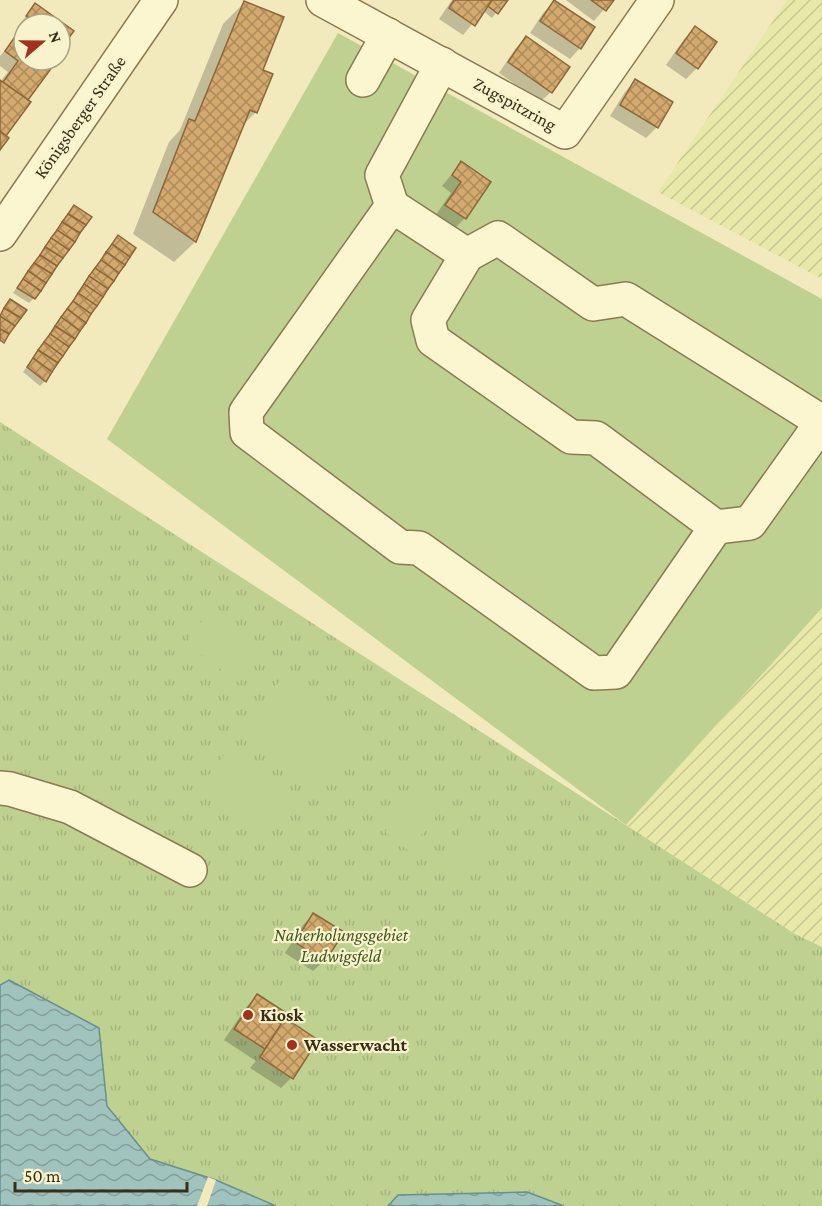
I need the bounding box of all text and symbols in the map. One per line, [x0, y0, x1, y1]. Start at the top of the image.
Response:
north arrow [12, 12, 72, 72]
text: N [46, 29, 66, 45]
street label: Königsberger Straße [30, 52, 130, 182]
street label: Zugspitzring [470, 73, 560, 135]
park label: Naherholungsgebiet Ludwigsfeld [274, 925, 409, 966]
place label: Kiosk [260, 1005, 303, 1025]
marker: Kiosk [241, 1008, 255, 1022]
place label: Wasserwacht [303, 1035, 408, 1055]
marker: Wasserwacht [285, 1038, 299, 1052]
scale bar [15, 1155, 188, 1193]
text: 50 m [24, 1166, 61, 1186]

